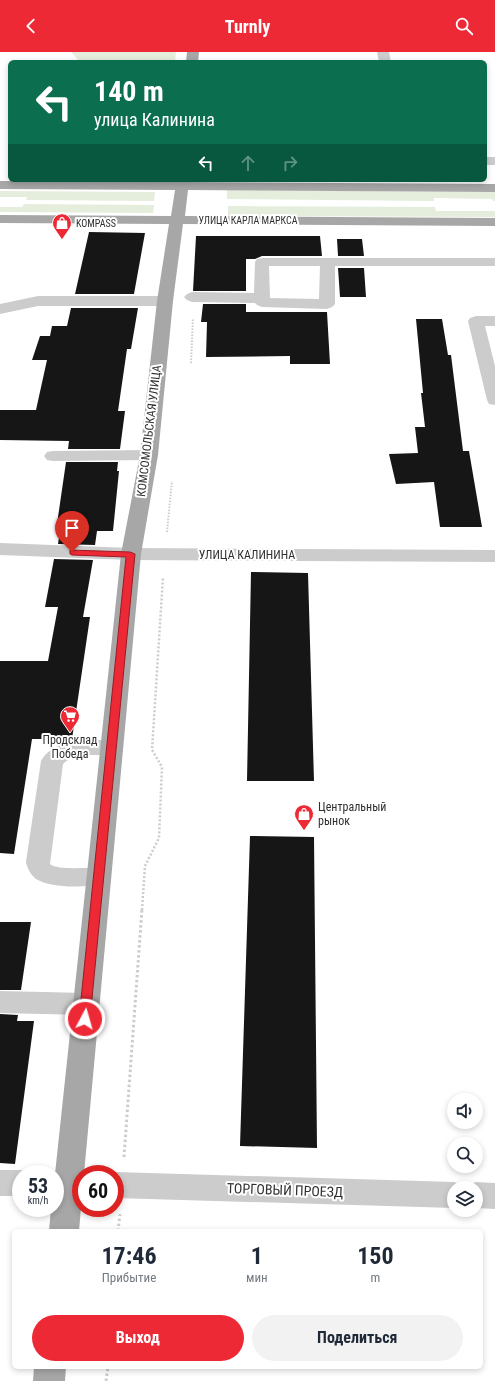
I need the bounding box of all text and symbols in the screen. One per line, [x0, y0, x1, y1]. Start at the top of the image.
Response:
icon: back [20, 15, 42, 37]
icon: search [453, 15, 475, 37]
text: Turnly [225, 16, 270, 37]
text: 140 m [94, 75, 164, 108]
icon: left [28, 76, 80, 128]
text: улица Калинина [94, 109, 215, 130]
icon: left [195, 152, 217, 174]
icon: ahead [237, 152, 259, 174]
icon: right [279, 152, 301, 174]
shop icon: KOMPASS [51, 212, 73, 240]
street label: УЛИЦА КАРЛА МАРКСА [199, 215, 298, 226]
place label: KOMPASS [76, 218, 116, 229]
street label: КОМСОМОЛЬСКАЯ УЛИЦА [134, 364, 164, 498]
pin [55, 511, 89, 552]
icon: arrive [61, 517, 83, 539]
street label: УЛИЦА КАЛИНИНА [199, 548, 295, 562]
supermarket icon: Продсклад Победа [59, 705, 81, 733]
place label: Продсклад Победа [42, 733, 98, 761]
place label: Центральный рынок [318, 800, 386, 828]
shop icon: Центральный рынок [293, 803, 315, 831]
position arrow [64, 998, 106, 1040]
map controls [447, 1093, 483, 1217]
button: sound [447, 1093, 483, 1129]
button: search [447, 1137, 483, 1173]
speed limit sign: 60 [72, 1165, 124, 1217]
text: 53 [28, 1174, 48, 1198]
street label: ТОРГОВЫЙ ПРОЕЗД [227, 1180, 343, 1200]
button: layers [447, 1181, 483, 1217]
text: km/h [28, 1195, 48, 1206]
text: 17:46 [101, 1242, 157, 1270]
text: 1 [251, 1242, 263, 1270]
text: 150 [357, 1242, 394, 1270]
text: Прибытие [102, 1270, 156, 1285]
text: мин [246, 1270, 268, 1285]
text: m [370, 1270, 380, 1285]
button: Выход [32, 1315, 244, 1361]
button: Поделиться [252, 1315, 463, 1361]

